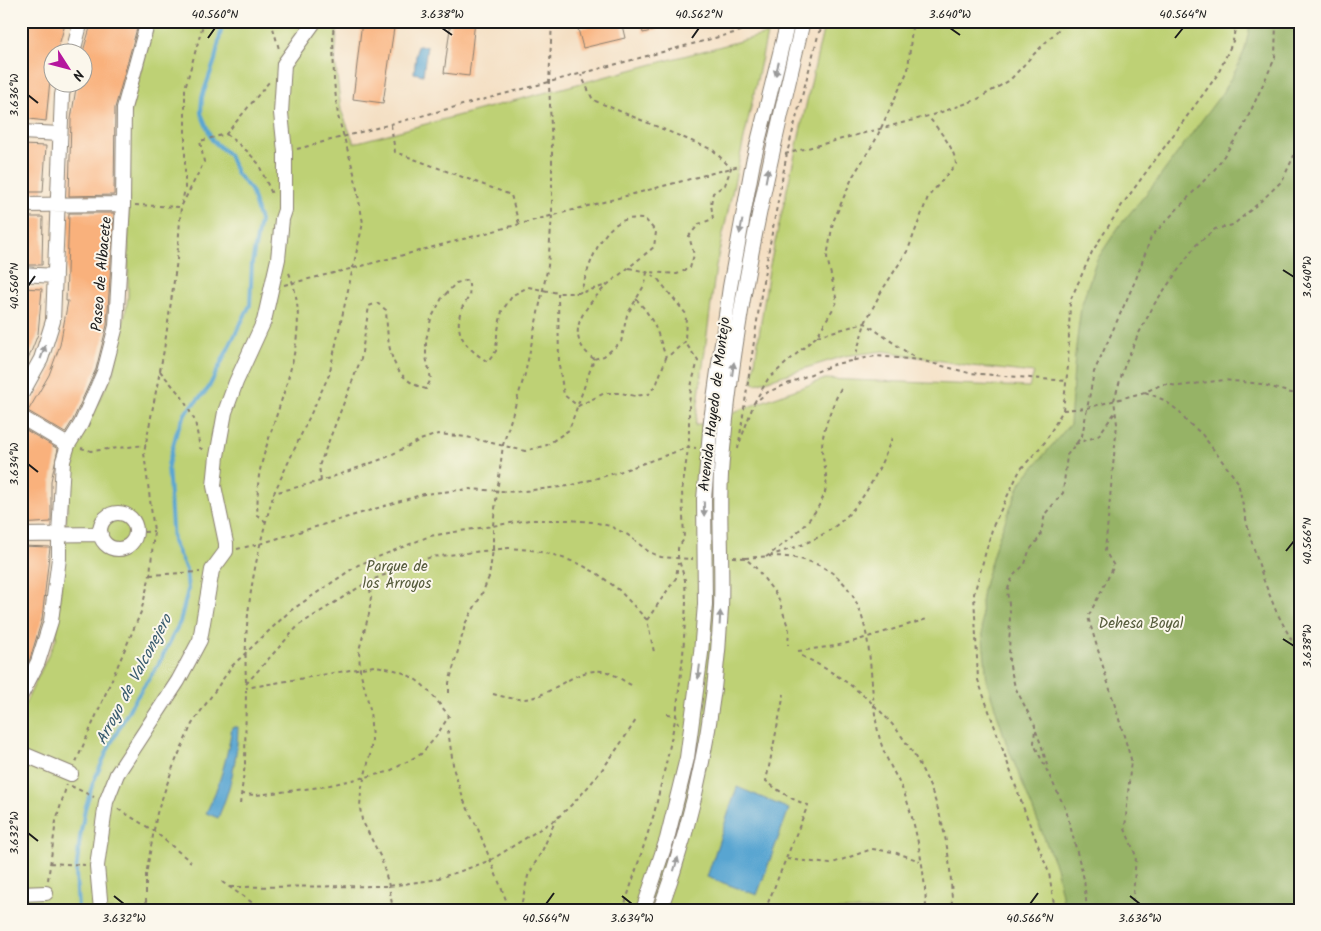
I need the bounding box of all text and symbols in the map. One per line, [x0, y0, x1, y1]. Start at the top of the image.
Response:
text: 40.560°N [192, 5, 238, 24]
text: 3.638°W [420, 5, 464, 24]
text: 40.562°N [675, 5, 723, 24]
text: 3.640°W [929, 5, 971, 24]
text: 40.564°N [1159, 5, 1207, 24]
north arrow [42, 42, 92, 92]
one-way arrow [772, 61, 780, 76]
text: N [66, 65, 89, 85]
text: 3.636°W [5, 73, 24, 117]
one-way arrow [763, 166, 771, 182]
street label: Paseo de Albacete [85, 215, 119, 332]
one-way arrow [736, 219, 744, 235]
text: 3.640°W [1298, 256, 1317, 298]
text: 40.560°N [5, 263, 24, 309]
street label: Avenida Hayedo de Montejo [692, 315, 738, 493]
one-way arrow [39, 344, 47, 359]
one-way arrow [729, 361, 737, 377]
text: 3.634°W [5, 442, 24, 486]
one-way arrow [700, 502, 708, 518]
text: 40.566°N [1298, 517, 1317, 565]
park label: Parque de los Arroyos [363, 555, 432, 596]
water label: Arroyo de Valconejero [89, 609, 180, 749]
one-way arrow [717, 610, 725, 626]
park label: Dehesa Boyal [1099, 612, 1184, 636]
text: 3.638°W [1298, 624, 1317, 668]
one-way arrow [695, 664, 703, 680]
text: 3.632°W [5, 811, 24, 855]
one-way arrow [672, 856, 680, 871]
text: 3.632°W [102, 909, 146, 928]
text: 40.564°N [522, 909, 570, 928]
text: 3.634°W [610, 909, 654, 928]
text: 40.566°N [1006, 909, 1054, 928]
text: 3.636°W [1118, 909, 1162, 928]

